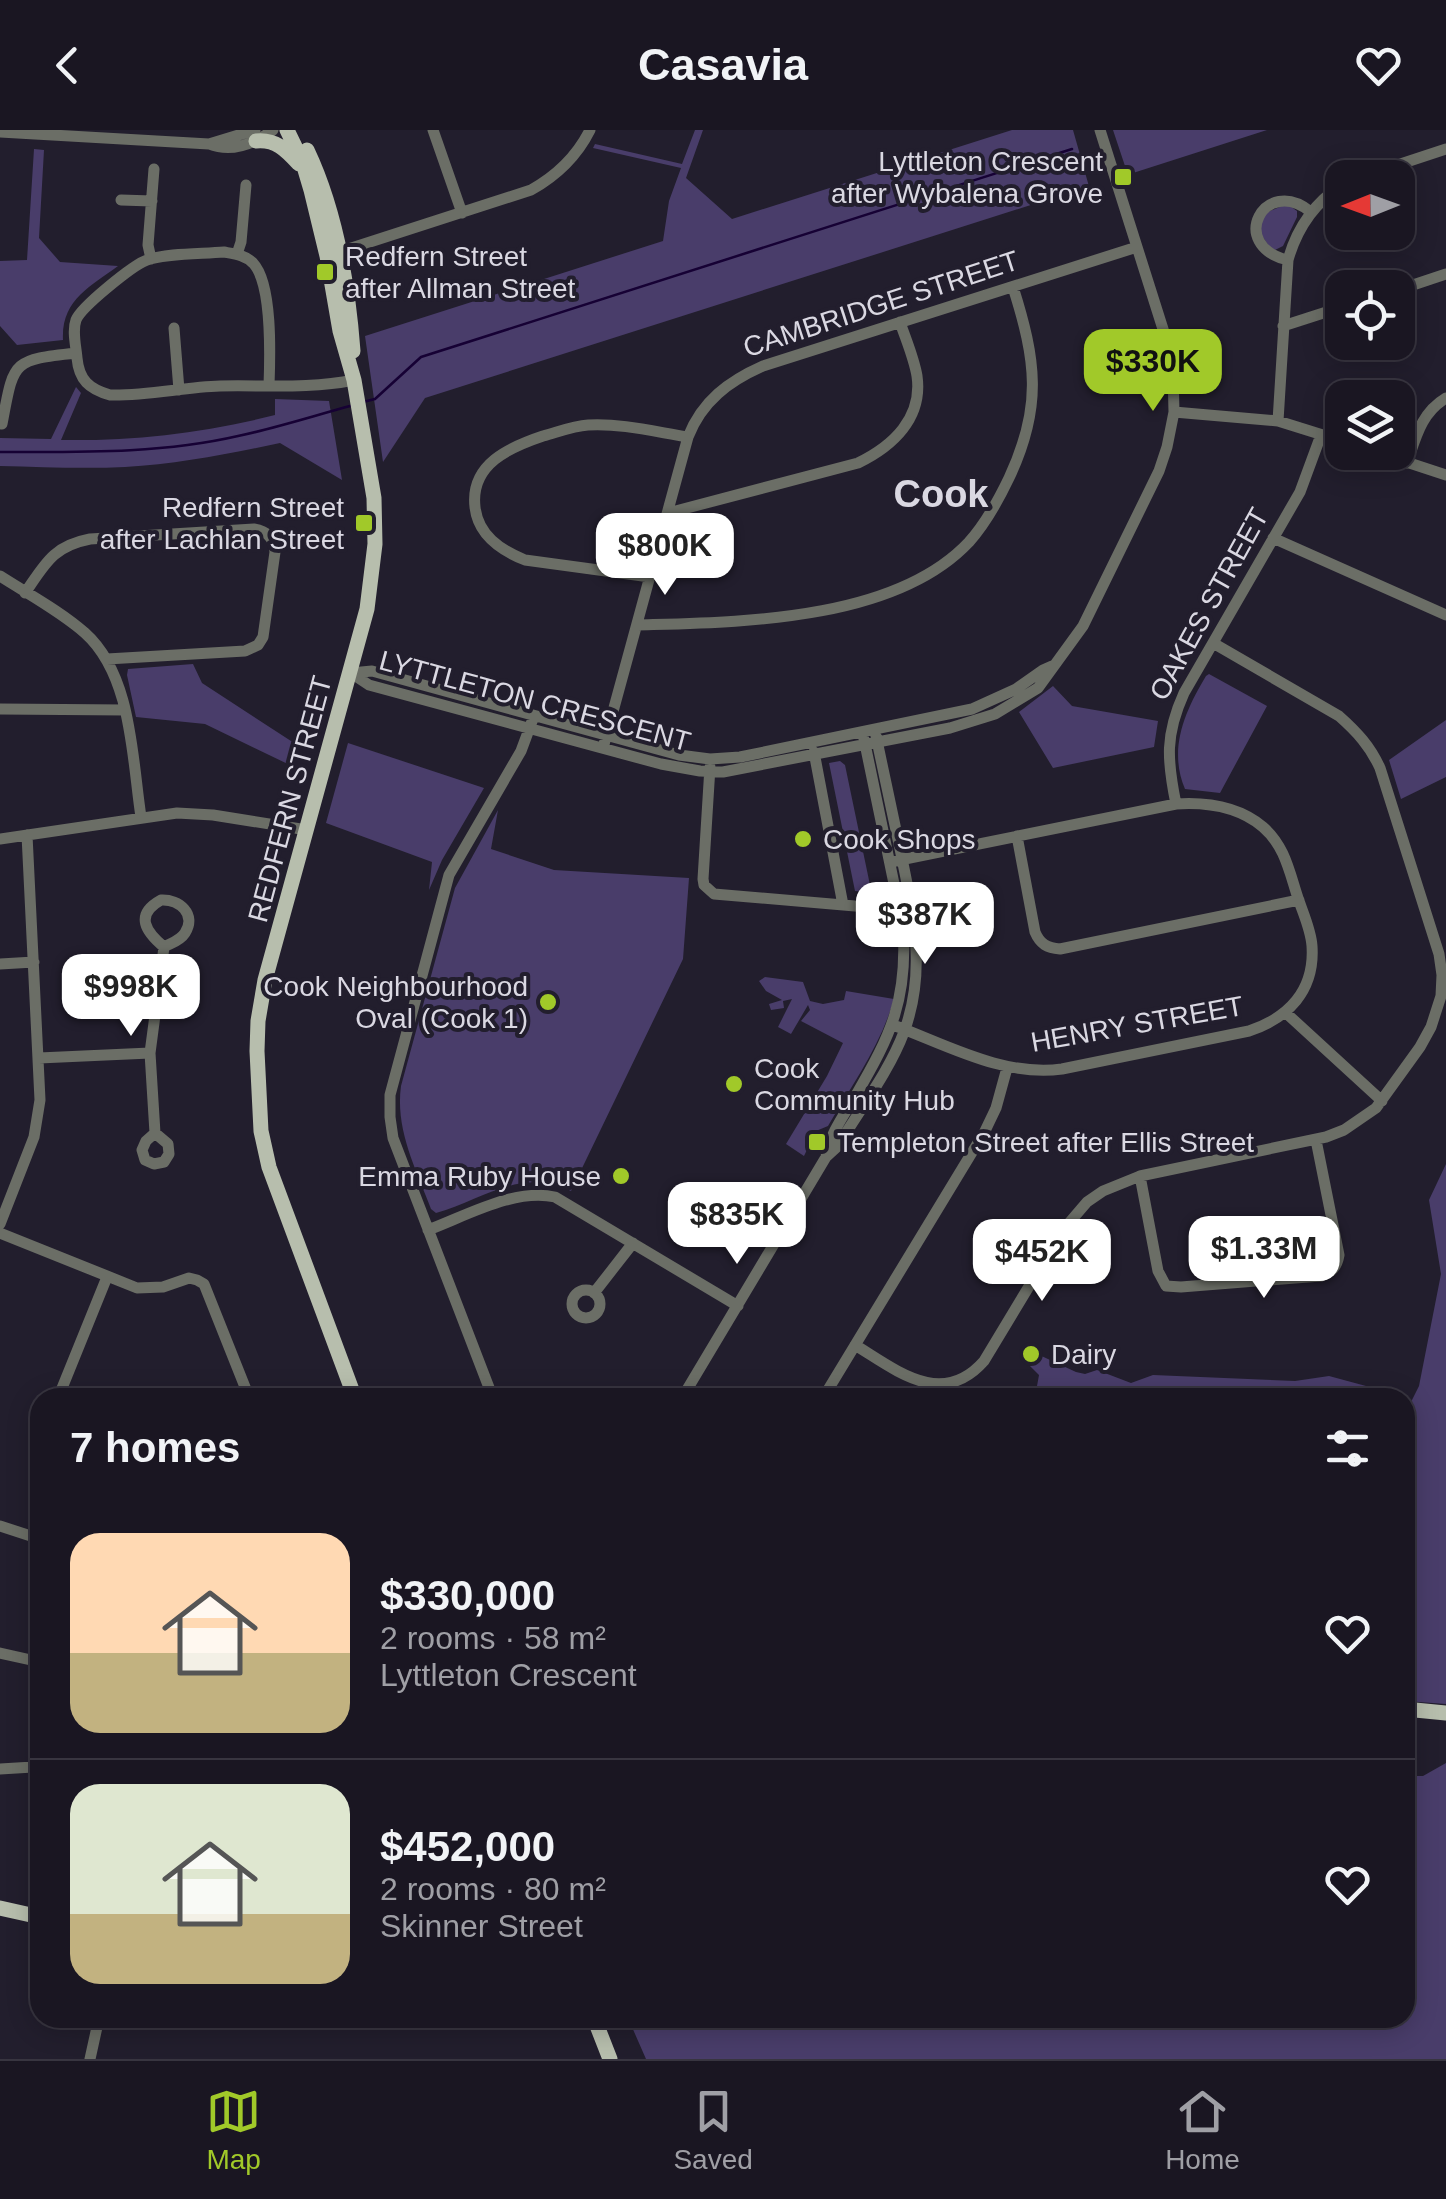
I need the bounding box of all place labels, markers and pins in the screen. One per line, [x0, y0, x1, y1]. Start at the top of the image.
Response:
place label: Lyttleton Crescent after Wybalena Grove [831, 146, 1103, 209]
marker: Lyttleton Crescent after Wybalena Grove [1112, 166, 1134, 188]
place label: Redfern Street after Allman Street [345, 241, 576, 304]
marker: Redfern Street after Allman Street [314, 261, 336, 283]
pin: $330K [1083, 329, 1223, 414]
place label: Redfern Street after Lachlan Street [100, 492, 344, 555]
marker: Redfern Street after Lachlan Street [353, 512, 375, 534]
pin: $800K [595, 513, 735, 598]
place label: Cook Shops [823, 824, 976, 855]
marker: Cook Shops [792, 828, 814, 850]
pin: $387K [855, 882, 995, 967]
pin: $998K [61, 954, 201, 1039]
place label: Cook Neighbourhood Oval (Cook 1) [263, 971, 528, 1034]
marker: Cook Neighbourhood Oval (Cook 1) [537, 991, 559, 1013]
place label: Cook Community Hub [754, 1053, 955, 1116]
marker: Cook Community Hub [723, 1073, 745, 1095]
place label: Templeton Street after Ellis Street [837, 1127, 1254, 1158]
marker: Templeton Street after Ellis Street [806, 1131, 828, 1153]
place label: Emma Ruby House [358, 1161, 601, 1192]
marker: Emma Ruby House [610, 1165, 632, 1187]
pin: $835K [667, 1182, 807, 1267]
pin: $1.33M [1183, 1216, 1345, 1301]
pin: $452K [972, 1219, 1112, 1304]
place label: Dairy [1051, 1339, 1116, 1370]
marker: Dairy [1020, 1343, 1042, 1365]

